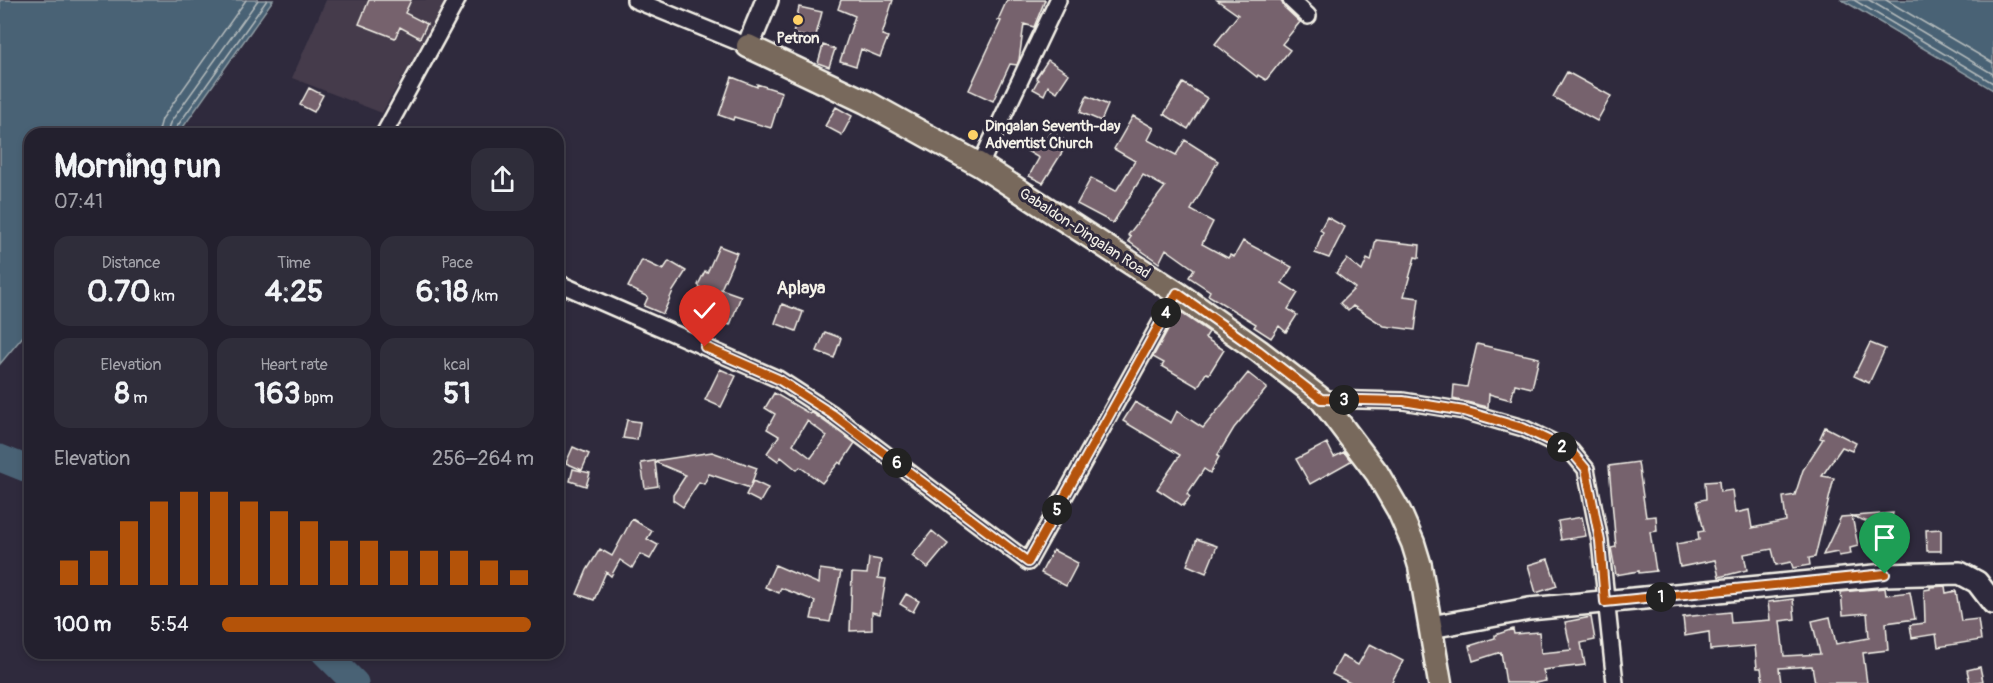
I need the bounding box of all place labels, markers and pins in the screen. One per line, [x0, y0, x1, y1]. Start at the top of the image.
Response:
marker: Petron [791, 13, 805, 27]
place label: Petron [776, 29, 820, 48]
place label: Dingalan Seventh-day Adventist Church [985, 117, 1121, 153]
marker: Dingalan Seventh-day Adventist Church [966, 128, 980, 142]
pin [679, 285, 730, 347]
pin: 4 [1151, 298, 1181, 328]
pin: 3 [1329, 385, 1359, 415]
pin: 2 [1547, 432, 1577, 462]
pin: 6 [882, 448, 912, 478]
pin: 5 [1042, 495, 1072, 525]
pin [1859, 512, 1910, 574]
pin: 1 [1646, 582, 1676, 612]

